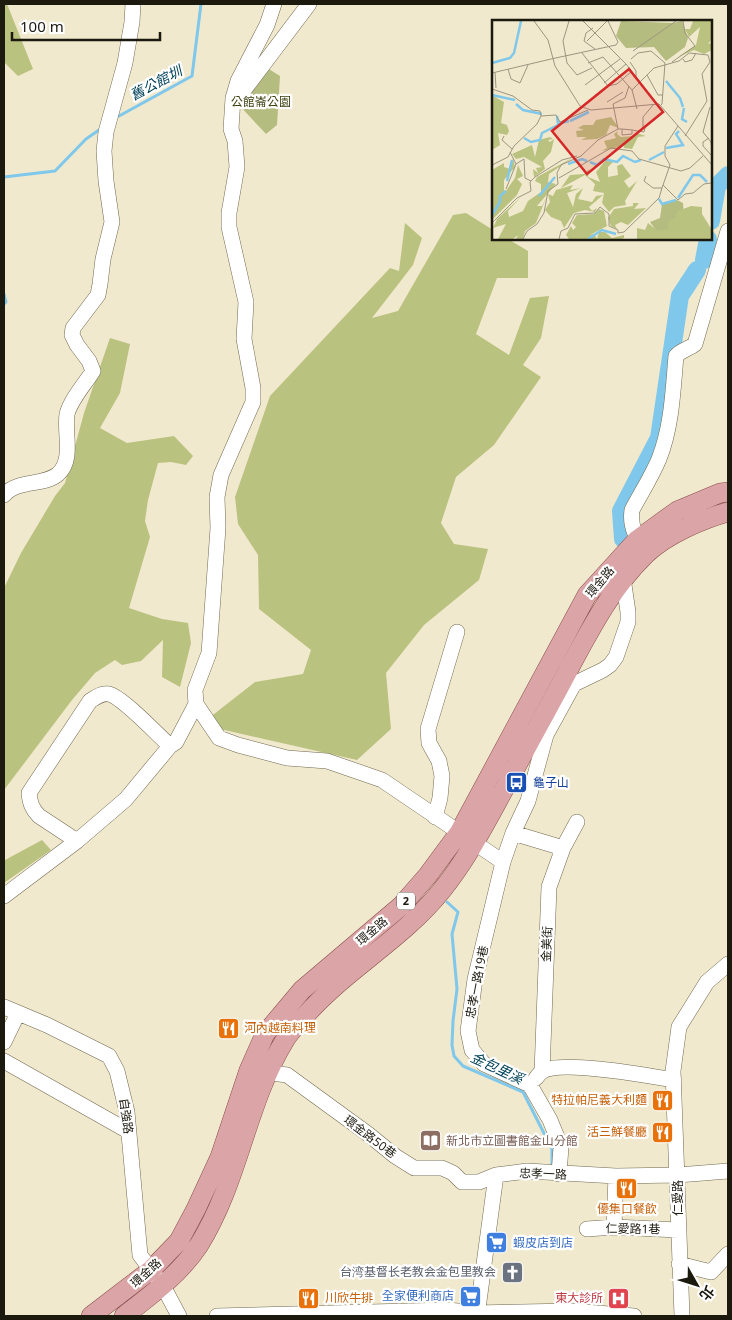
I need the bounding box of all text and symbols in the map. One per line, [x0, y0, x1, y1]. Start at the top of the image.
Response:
scale bar [12, 10, 160, 42]
text: 100 m [20, 16, 64, 36]
inset map [492, 20, 712, 240]
water label: 舊公館圳 [127, 60, 187, 104]
park label: 公館崙公園 [231, 93, 291, 110]
street label: 環金路 [582, 562, 618, 601]
bus stop icon: 龜子山 [505, 771, 529, 795]
place label: 龜子山 [533, 774, 569, 791]
road number: 2 [397, 892, 415, 909]
street label: 環金路 [352, 913, 391, 949]
street label: 金美街 [537, 926, 556, 962]
street label: 忠孝一路19巷 [461, 944, 492, 1020]
restaurant icon: 河內越南料理 [216, 1016, 240, 1040]
place label: 河內越南料理 [244, 1019, 316, 1036]
water label: 金包里溪 [468, 1047, 528, 1089]
restaurant icon: 特拉帕尼義大利麵 [651, 1088, 675, 1112]
place label: 特拉帕尼義大利麵 [551, 1091, 647, 1108]
street label: 自強路 [116, 1097, 137, 1135]
street label: 環金路50巷 [341, 1111, 400, 1162]
restaurant icon: 活三鮮餐廳 [651, 1120, 675, 1144]
place label: 活三鮮餐廳 [587, 1123, 647, 1140]
library icon: 新北市立圖書館金山分館 [418, 1129, 442, 1153]
place label: 新北市立圖書館金山分館 [446, 1132, 578, 1149]
street label: 忠孝一路 [519, 1164, 567, 1183]
restaurant icon: 優集口餐飲 [615, 1176, 639, 1200]
street label: 仁愛路 [669, 1180, 686, 1216]
place label: 優集口餐飲 [597, 1200, 657, 1217]
street label: 仁愛路1巷 [605, 1220, 661, 1237]
supermarket icon: 蝦皮店到店 [485, 1231, 509, 1255]
place label: 蝦皮店到店 [513, 1234, 573, 1251]
street label: 環金路 [127, 1254, 165, 1291]
church icon: 台湾基督长老教会金包里教会 [500, 1260, 524, 1284]
north arrow [672, 1260, 722, 1310]
place label: 台湾基督长老教会金包里教会 [340, 1263, 496, 1280]
text: 北 [696, 1282, 719, 1305]
supermarket icon: 全家便利商店 [458, 1284, 482, 1308]
restaurant icon: 川欣牛排 [297, 1286, 321, 1310]
hospital icon: 東大診所 [607, 1286, 631, 1310]
place label: 全家便利商店 [382, 1287, 454, 1304]
place label: 川欣牛排 [325, 1289, 373, 1306]
place label: 東大診所 [555, 1289, 603, 1306]

